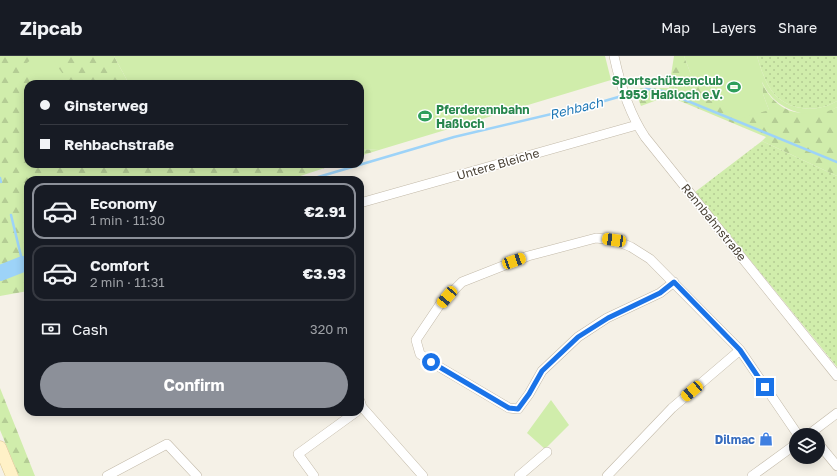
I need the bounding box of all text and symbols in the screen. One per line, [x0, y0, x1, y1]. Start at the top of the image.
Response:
text: Zipcab [20, 16, 83, 39]
text: Map [661, 19, 690, 36]
text: Layers [712, 19, 756, 36]
text: Share [778, 19, 817, 36]
place label: Sportschützenclub 1953 Haßloch e.V. [612, 73, 724, 102]
sports icon: Sportschützenclub 1953 Haßloch e.V. [726, 79, 742, 95]
water label: Rehbach [548, 93, 605, 122]
text: Ginsterweg [64, 96, 148, 114]
place label: Pferderennbahn Haßloch [436, 102, 530, 131]
sports icon: Pferderennbahn Haßloch [417, 108, 433, 124]
text: Rehbachstraße [64, 135, 174, 153]
street label: Untere Bleiche [455, 145, 541, 183]
street label: Rennbahnstraße [678, 180, 750, 264]
icon: car [42, 193, 78, 229]
text: Economy [90, 194, 157, 212]
text: €2.91 [304, 202, 346, 220]
text: 1 min · 11:30 [90, 212, 165, 228]
car [601, 232, 627, 248]
car [501, 251, 527, 271]
icon: car [42, 255, 78, 291]
text: Comfort [90, 256, 149, 274]
text: €3.93 [303, 264, 346, 282]
text: 2 min · 11:31 [90, 274, 165, 290]
car [435, 284, 459, 310]
icon: cash [40, 318, 62, 340]
text: Cash [72, 320, 108, 338]
text: 320 m [310, 321, 348, 337]
route start [422, 353, 440, 371]
button: Confirm [40, 362, 348, 408]
route end [756, 378, 774, 396]
car [679, 379, 705, 403]
map controls [789, 428, 825, 464]
button: layers [789, 428, 825, 464]
shop icon: Dilmac [758, 431, 774, 447]
place label: Dilmac [715, 432, 755, 447]

